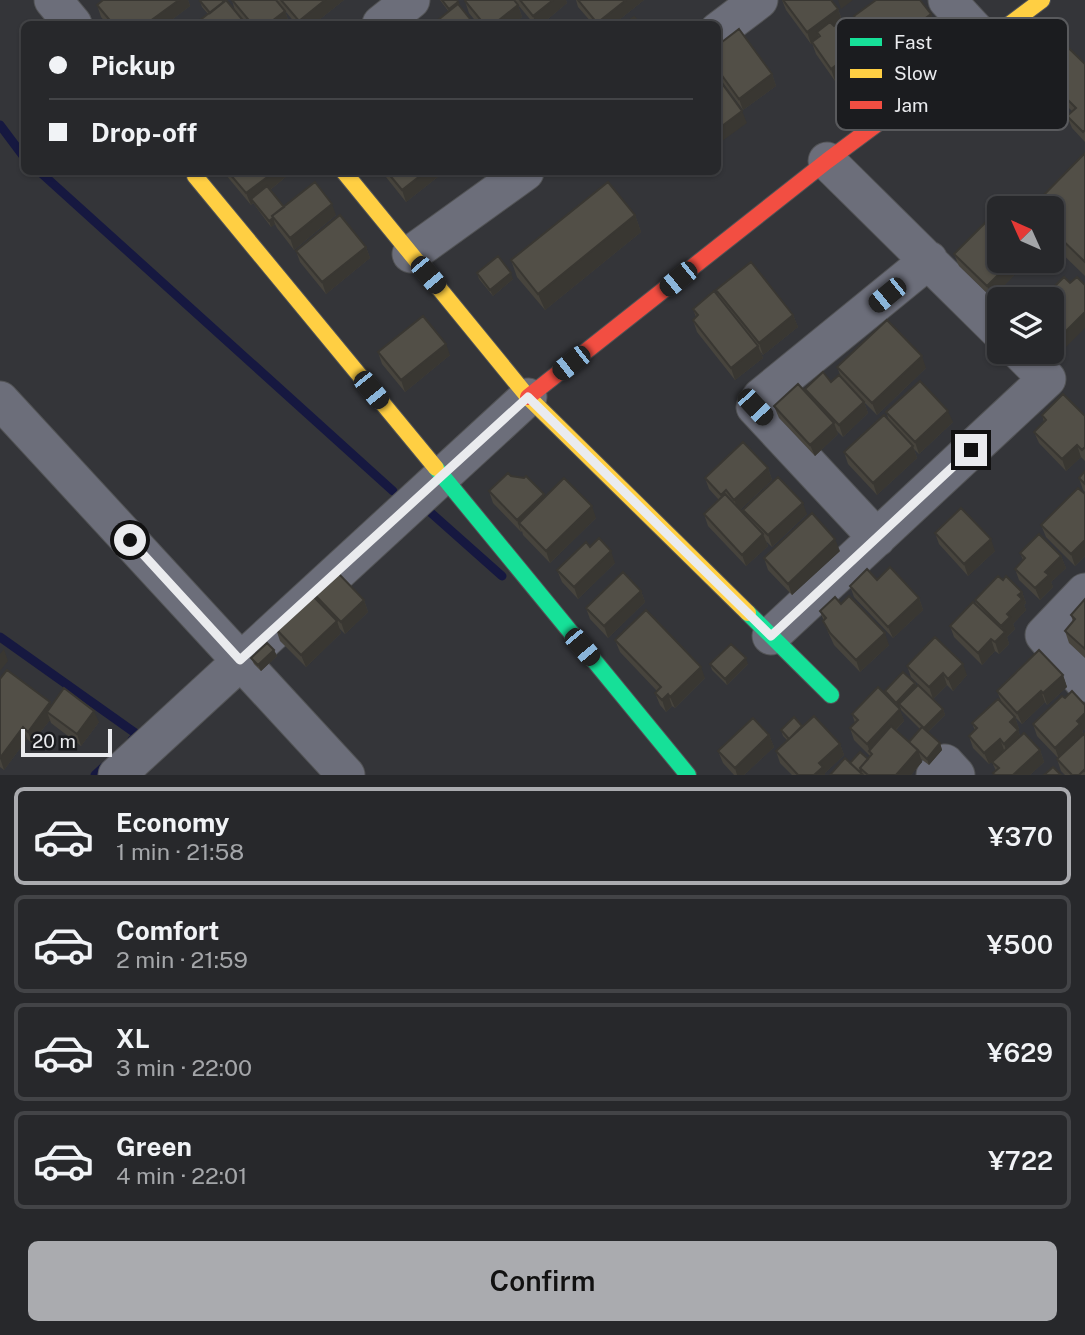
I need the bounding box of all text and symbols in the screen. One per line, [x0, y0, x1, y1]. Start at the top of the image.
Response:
legend [836, 18, 1068, 130]
text: Fast [894, 31, 932, 53]
text: Pickup [91, 50, 175, 81]
text: Slow [894, 62, 938, 84]
text: Jam [894, 94, 928, 116]
text: Drop-off [91, 117, 197, 148]
north arrow [987, 196, 1064, 273]
map controls [987, 196, 1064, 364]
car [407, 252, 450, 298]
car [656, 258, 701, 300]
car [865, 274, 910, 316]
button: layers [987, 287, 1064, 364]
car [548, 342, 595, 384]
car [350, 367, 393, 413]
car [733, 384, 778, 430]
route end [955, 434, 987, 466]
route start [114, 524, 146, 556]
car [561, 624, 604, 670]
scale bar [21, 726, 112, 758]
text: 20 m [32, 730, 76, 752]
icon: car [32, 805, 95, 868]
text: Economy [116, 807, 229, 838]
text: ¥370 [988, 821, 1053, 852]
text: 1 min · 21:58 [116, 838, 244, 865]
icon: car [32, 913, 95, 976]
text: Comfort [116, 915, 219, 946]
text: ¥500 [987, 929, 1053, 960]
text: 2 min · 21:59 [116, 946, 248, 973]
icon: car [32, 1021, 95, 1084]
text: XL [116, 1023, 150, 1054]
text: ¥629 [987, 1037, 1053, 1068]
text: 3 min · 22:00 [116, 1054, 252, 1081]
icon: car [32, 1129, 95, 1192]
text: Green [116, 1131, 192, 1162]
text: ¥722 [988, 1145, 1053, 1176]
text: 4 min · 22:01 [116, 1162, 247, 1189]
button: Confirm [28, 1241, 1057, 1321]

